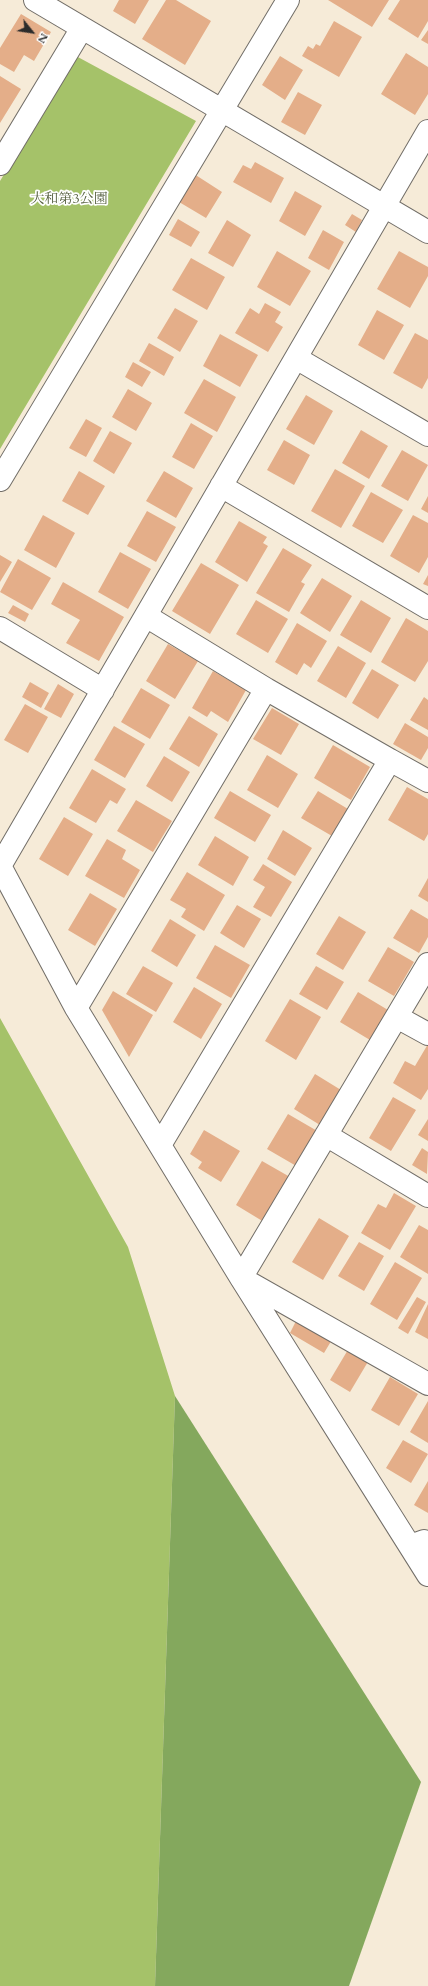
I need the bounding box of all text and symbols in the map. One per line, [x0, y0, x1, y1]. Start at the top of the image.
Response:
north arrow [12, 12, 52, 52]
text: N [34, 30, 52, 46]
park label: 大和第3公園 [30, 192, 108, 208]

